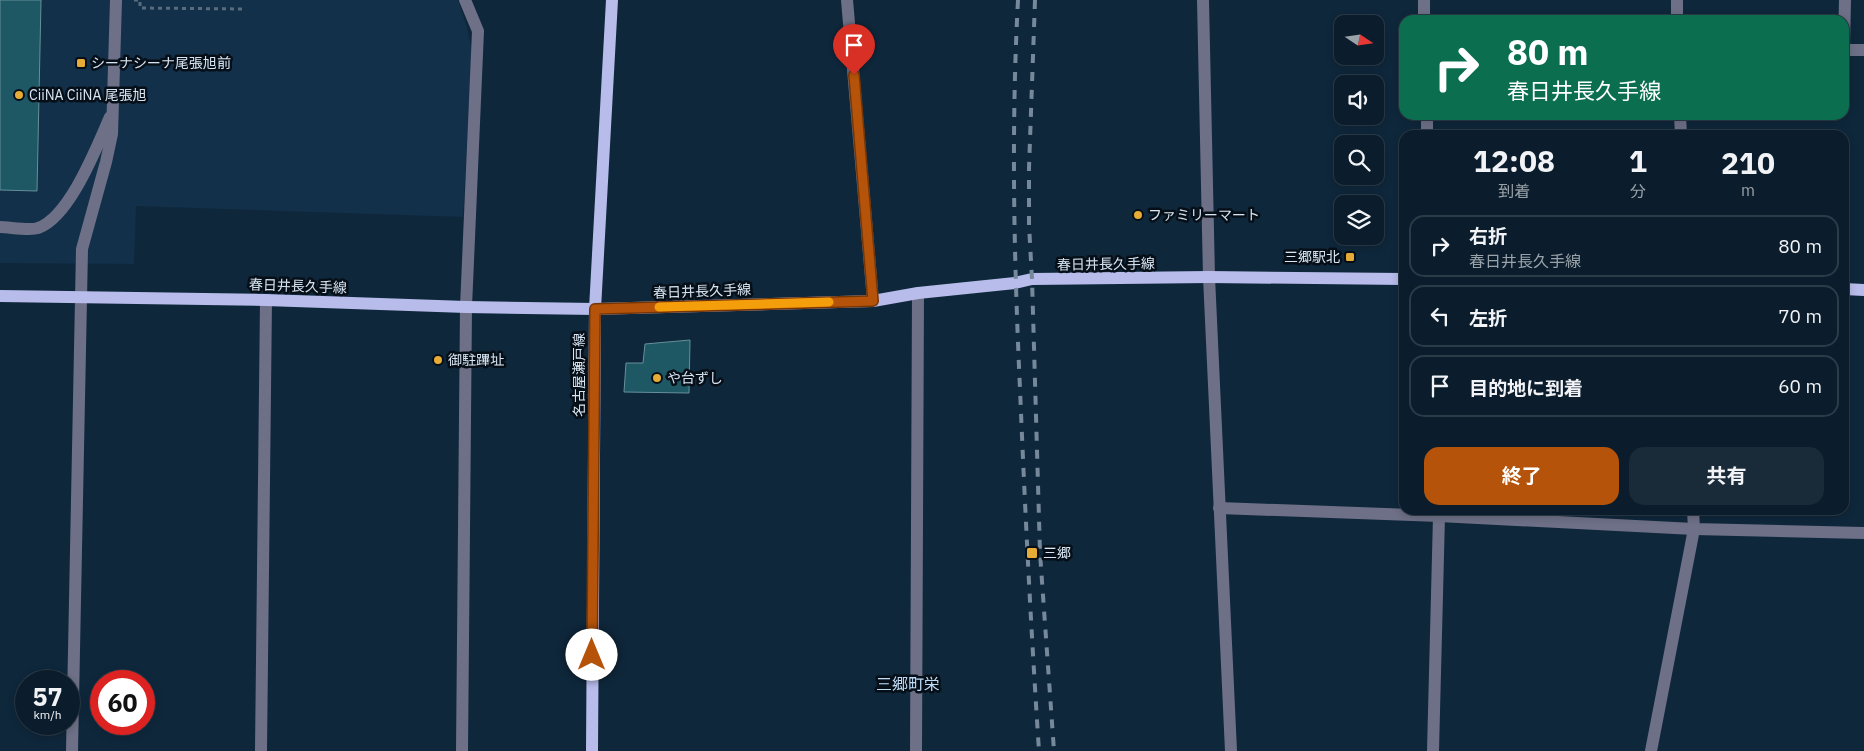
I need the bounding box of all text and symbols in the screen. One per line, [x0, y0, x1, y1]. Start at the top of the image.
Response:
north arrow [1334, 15, 1384, 65]
map controls [1334, 15, 1384, 245]
pin [833, 24, 875, 75]
text: 80 m [1507, 29, 1589, 75]
icon: arrive [840, 31, 868, 59]
icon: right [1424, 35, 1489, 100]
place label: シーナシーナ尾張旭前 [91, 54, 231, 72]
marker: シーナシーナ尾張旭前 [75, 57, 87, 69]
button: sound [1334, 75, 1384, 125]
text: 春日井長久手線 [1507, 76, 1661, 105]
place label: CiiNA CiiNA 尾張旭 [29, 86, 147, 104]
marker: CiiNA CiiNA 尾張旭 [13, 89, 25, 101]
button: search [1334, 135, 1384, 185]
text: 12:08 [1473, 141, 1555, 180]
text: 1 [1629, 141, 1647, 180]
text: 210 [1721, 143, 1775, 182]
text: m [1741, 180, 1755, 200]
text: 到着 [1498, 181, 1530, 201]
text: 分 [1630, 181, 1646, 201]
button: layers [1334, 195, 1384, 245]
place label: ファミリーマート [1148, 206, 1260, 224]
marker: ファミリーマート [1132, 209, 1144, 221]
text: 右折 [1469, 224, 1507, 248]
icon: right [1426, 232, 1454, 260]
text: 80 m [1778, 234, 1822, 258]
place label: 三郷駅北 [1284, 248, 1340, 266]
marker: 三郷駅北 [1344, 251, 1356, 263]
text: 春日井長久手線 [1469, 251, 1581, 271]
street label: 春日井長久手線 [1057, 254, 1155, 274]
street label: 春日井長久手線 [249, 275, 347, 297]
street label: 春日井長久手線 [653, 280, 751, 302]
icon: left [1426, 302, 1454, 330]
text: 70 m [1778, 304, 1822, 328]
text: 左折 [1469, 306, 1507, 330]
street label: 名古屋瀬戸線 [570, 333, 588, 417]
place label: 御駐蹕址 [448, 351, 504, 369]
marker: 御駐蹕址 [432, 354, 444, 366]
place label: や台ずし [667, 369, 723, 387]
marker: や台ずし [651, 372, 663, 384]
icon: arrive [1426, 372, 1454, 400]
text: 60 m [1778, 374, 1822, 398]
text: 目的地に到着 [1469, 376, 1583, 400]
button: 終了 [1424, 447, 1619, 505]
button: 共有 [1629, 447, 1824, 505]
place label: 三郷 [1043, 544, 1071, 562]
marker: 三郷 [1025, 546, 1039, 560]
position arrow [565, 628, 617, 680]
speed limit sign: 60 [90, 670, 155, 735]
district label: 三郷町栄 [876, 674, 940, 694]
text: 57 [32, 680, 63, 713]
text: km/h [33, 707, 62, 722]

